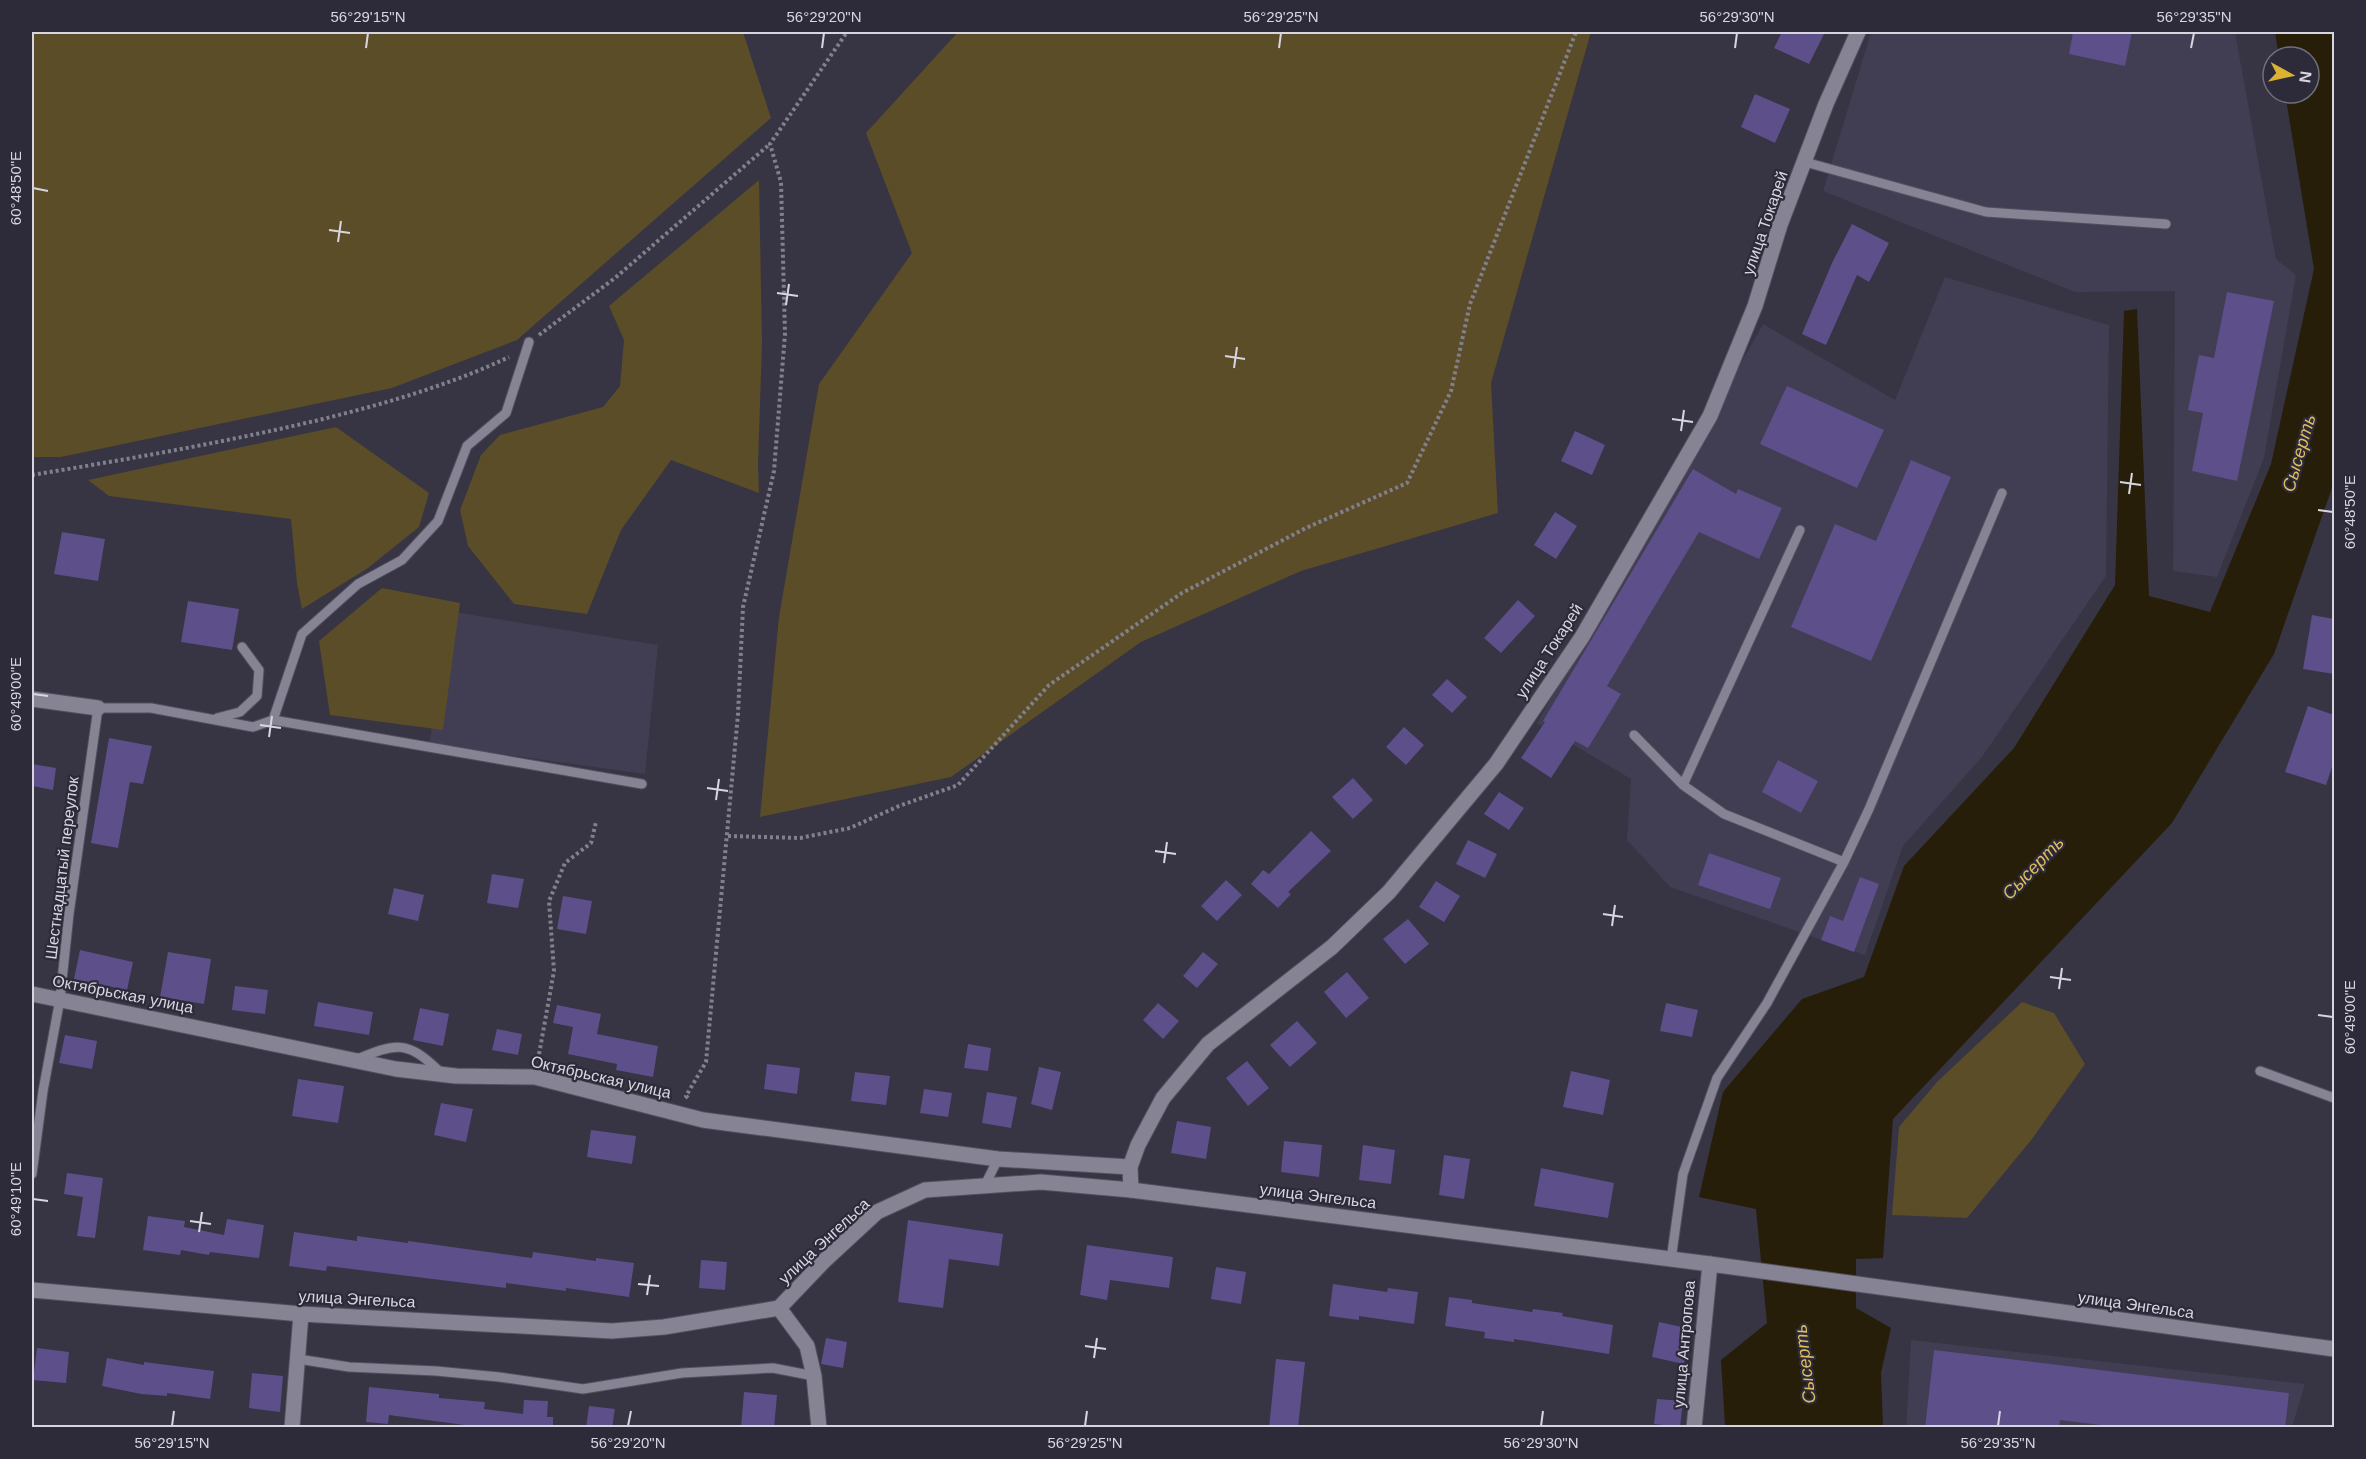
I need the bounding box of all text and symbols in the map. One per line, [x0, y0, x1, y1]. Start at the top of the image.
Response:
text: 56°29'15"N [330, 8, 406, 25]
text: 56°29'20"N [786, 8, 862, 25]
text: 56°29'25"N [1243, 8, 1319, 25]
text: 56°29'30"N [1699, 8, 1775, 25]
text: 56°29'35"N [2156, 8, 2232, 25]
north arrow [2261, 45, 2321, 105]
text: N [2296, 70, 2315, 84]
text: 60°48'50"E [7, 151, 24, 225]
street label: улица Токарей [1739, 169, 1791, 277]
water label: Сысерть [2278, 412, 2320, 494]
text: 60°48'50"E [2341, 475, 2358, 549]
street label: улица Токарей [1512, 601, 1586, 701]
text: 60°49'00"E [7, 657, 24, 731]
street label: Шестнадцатый переулок [42, 775, 82, 960]
water label: Сысерть [1998, 832, 2068, 904]
street label: Октябрьская улица [51, 972, 195, 1016]
text: 60°49'00"E [2341, 980, 2358, 1054]
street label: Октябрьская улица [529, 1053, 673, 1101]
text: 60°49'10"E [7, 1162, 24, 1236]
street label: улица Энгельса [1259, 1180, 1377, 1212]
street label: улица Энгельса [775, 1195, 873, 1287]
street label: улица Антропова [1670, 1279, 1698, 1408]
street label: улица Энгельса [298, 1287, 416, 1311]
street label: улица Энгельса [2077, 1288, 2195, 1322]
water label: Сысерть [1790, 1323, 1820, 1405]
text: 56°29'15"N [134, 1434, 210, 1451]
text: 56°29'20"N [590, 1434, 666, 1451]
text: 56°29'25"N [1047, 1434, 1123, 1451]
text: 56°29'30"N [1503, 1434, 1579, 1451]
text: 56°29'35"N [1960, 1434, 2036, 1451]

